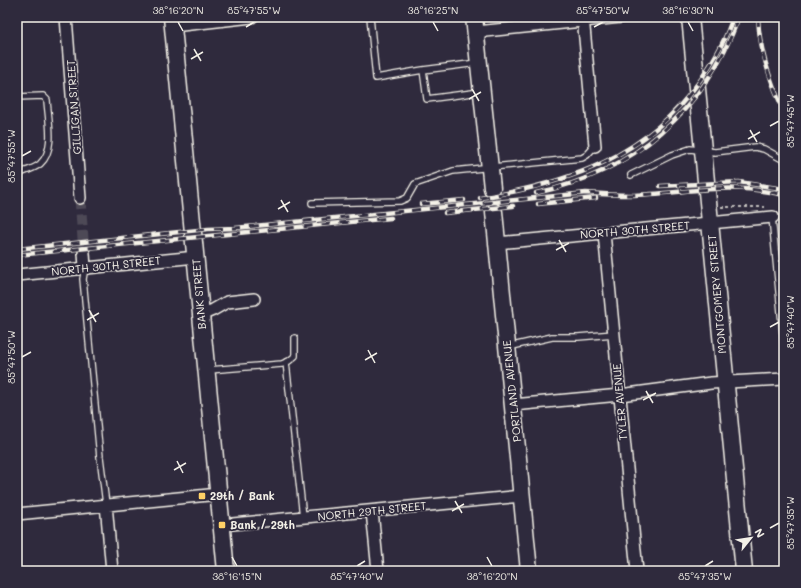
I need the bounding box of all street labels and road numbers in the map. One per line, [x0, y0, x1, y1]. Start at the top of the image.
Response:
street label: GILLIGAN STREET [63, 59, 84, 155]
street label: NORTH 30TH STREET [579, 217, 691, 242]
street label: MONTGOMERY STREET [704, 234, 729, 354]
street label: NORTH 30TH STREET [50, 252, 162, 279]
street label: BANK STREET [188, 258, 209, 330]
street label: PORTLAND AVENUE [499, 339, 524, 443]
street label: TYLER AVENUE [609, 363, 630, 441]
street label: NORTH 29TH STREET [317, 497, 427, 524]

